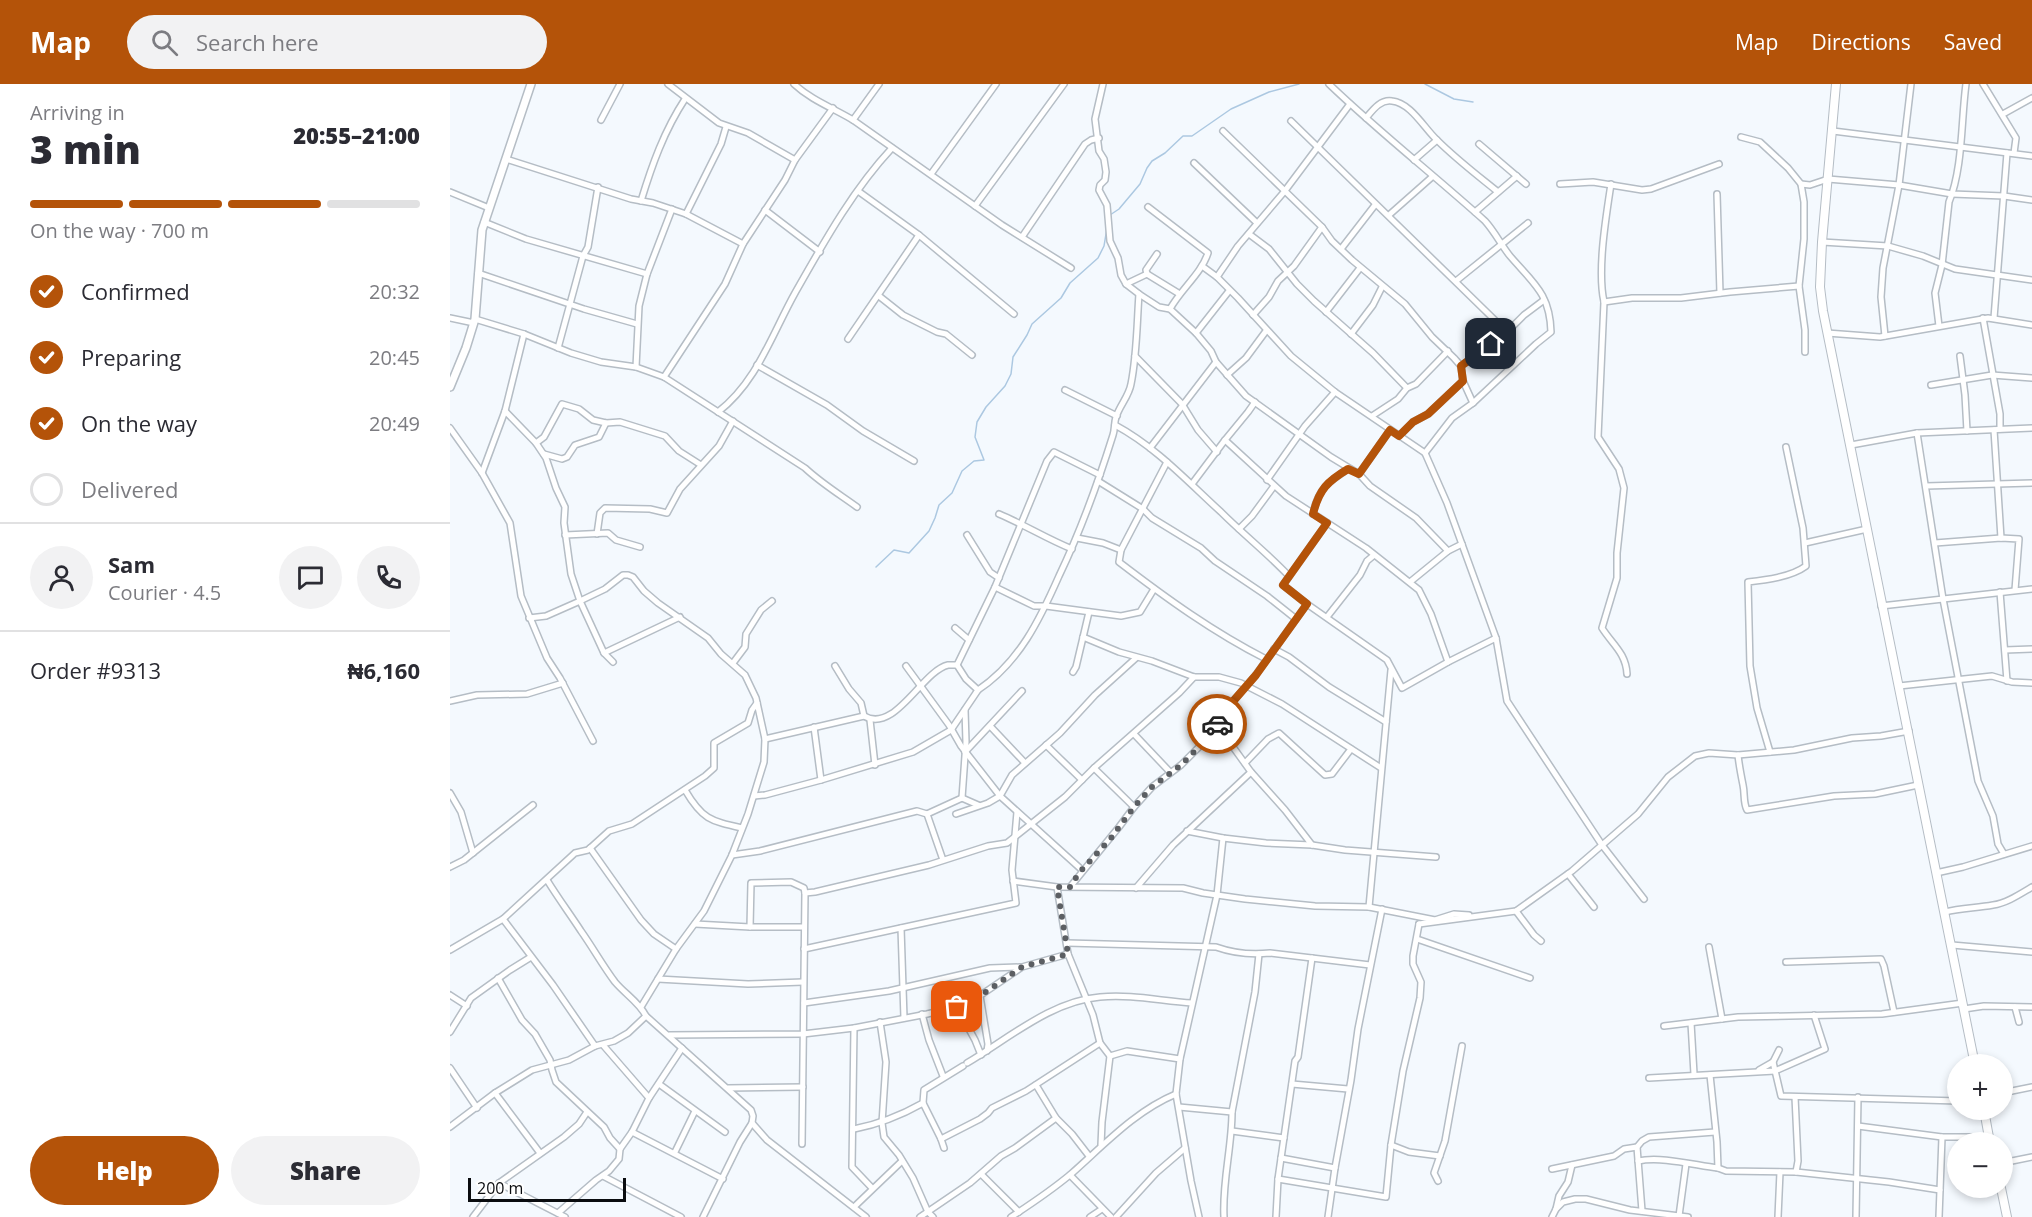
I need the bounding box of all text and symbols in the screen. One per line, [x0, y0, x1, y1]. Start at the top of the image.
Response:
search box [127, 15, 547, 69]
text: Map [30, 23, 91, 61]
icon: search [148, 26, 181, 59]
text: Search here [196, 27, 319, 57]
text: Map [1735, 28, 1778, 56]
text: Directions [1811, 28, 1911, 56]
text: Saved [1944, 28, 2002, 56]
text: Arriving in [30, 99, 125, 126]
text: 20:55–21:00 [293, 120, 420, 150]
text: 3 min [30, 122, 141, 175]
text: On the way · 700 m [30, 217, 209, 244]
icon: check [30, 275, 63, 308]
text: Confirmed [81, 276, 190, 306]
text: 20:32 [369, 278, 420, 305]
pin [1465, 318, 1516, 369]
icon: home [1474, 327, 1507, 360]
icon: check [30, 341, 63, 374]
text: Preparing [81, 342, 181, 372]
text: 20:45 [369, 344, 420, 371]
icon: check [30, 407, 63, 440]
text: On the way [81, 408, 197, 438]
text: 20:49 [369, 410, 420, 437]
text: Delivered [81, 474, 179, 504]
button: person [30, 546, 93, 609]
button: chat [279, 546, 342, 609]
button: phone [357, 546, 420, 609]
text: Sam [108, 549, 155, 579]
text: Courier · 4.5 [108, 579, 221, 606]
text: Order #9313 [30, 655, 161, 685]
text: ₦6,160 [348, 655, 420, 685]
courier [1187, 694, 1247, 754]
icon: car [1201, 708, 1234, 741]
pin [931, 981, 982, 1032]
icon: bag [940, 990, 973, 1023]
map controls [1947, 1054, 2013, 1198]
button: + [1947, 1054, 2013, 1120]
button: − [1947, 1132, 2013, 1198]
button: Help [30, 1136, 219, 1205]
button: Share [231, 1136, 420, 1205]
scale bar [468, 1175, 626, 1202]
text: 200 m [477, 1177, 523, 1199]

